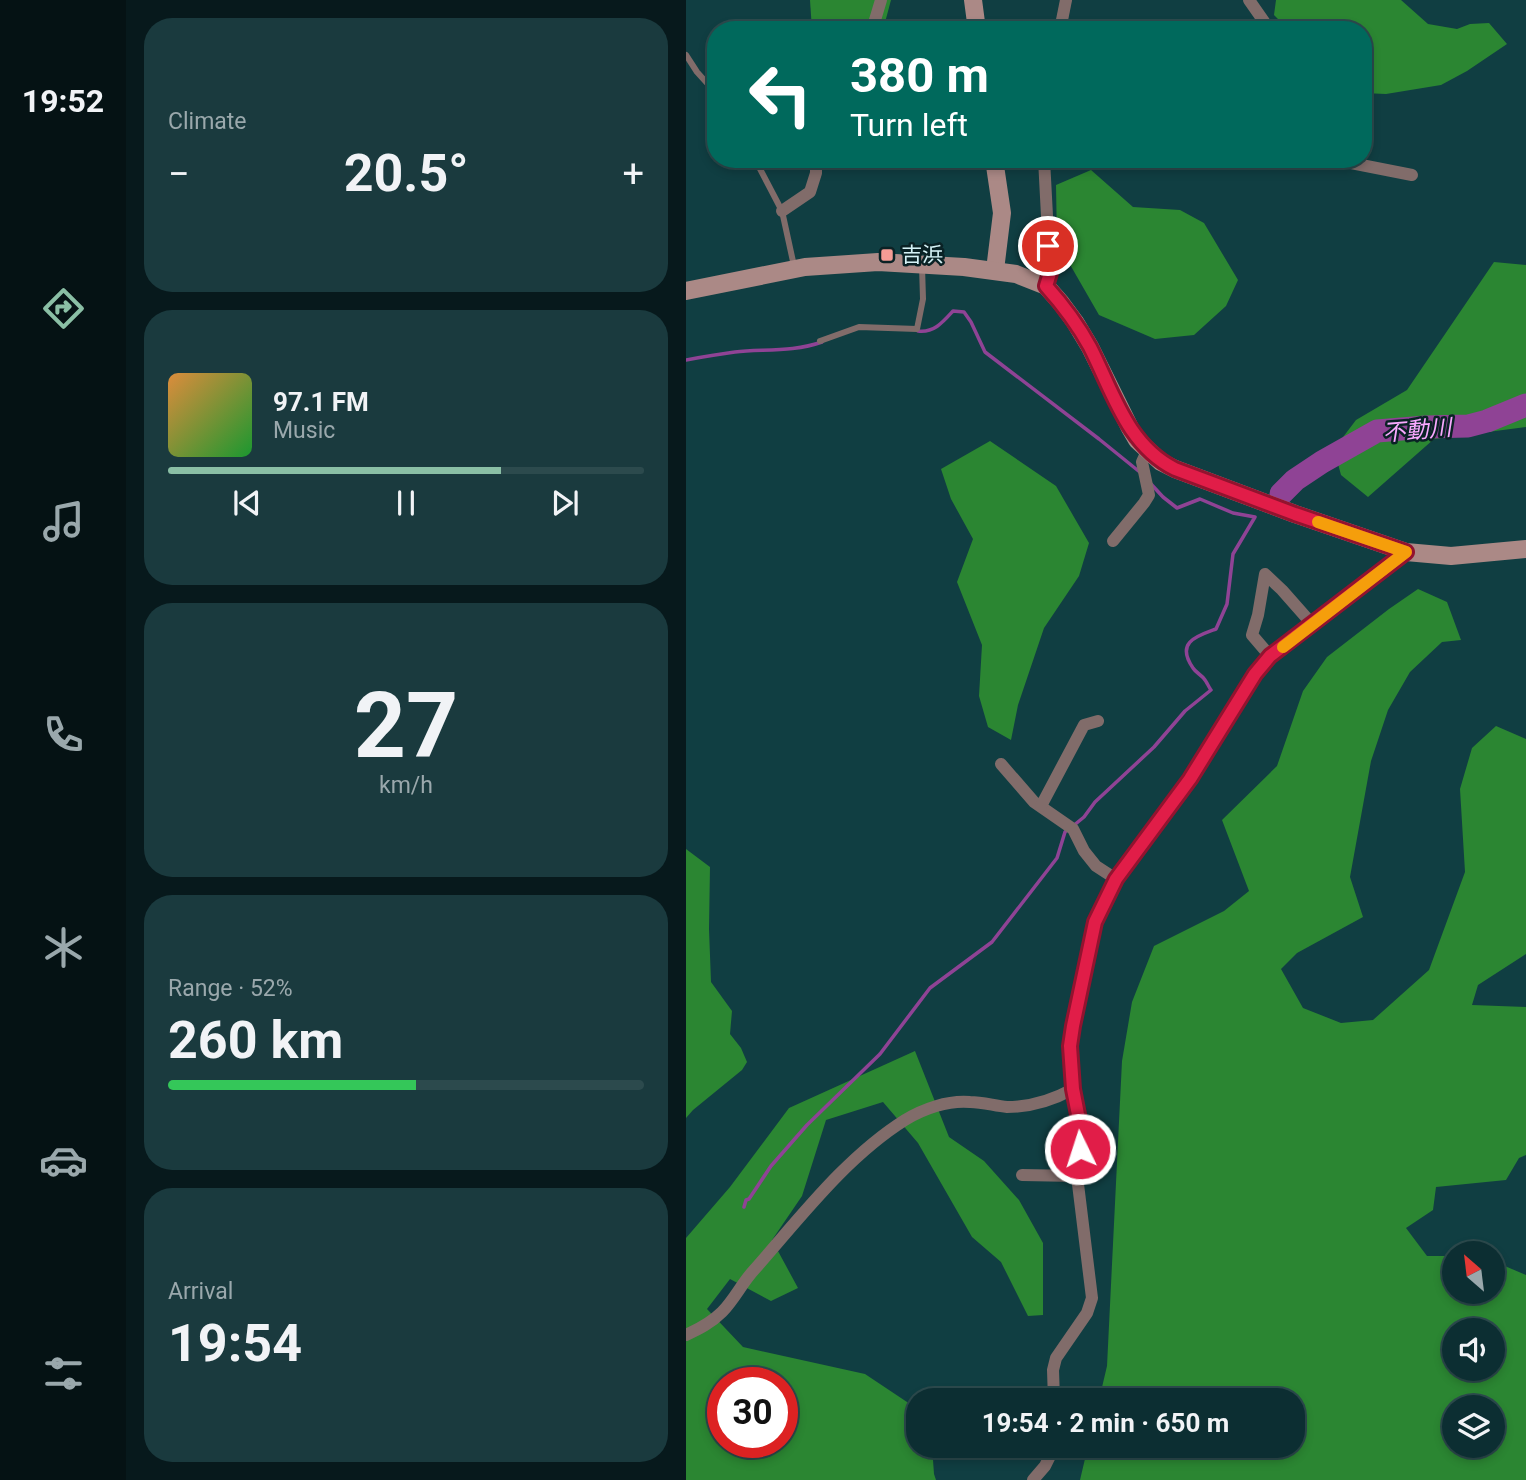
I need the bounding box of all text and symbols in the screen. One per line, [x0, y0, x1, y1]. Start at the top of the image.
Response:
text: 380 m [850, 47, 989, 104]
icon: left [735, 49, 826, 140]
text: 19:52 [22, 82, 104, 120]
text: Turn left [850, 106, 968, 144]
text: Climate [168, 108, 247, 135]
text: 20.5° [344, 143, 469, 204]
text: − [168, 152, 190, 196]
text: + [622, 152, 644, 196]
pin [1018, 216, 1078, 276]
icon: arrive [1029, 227, 1067, 265]
place label: 吉浜 [901, 243, 943, 267]
marker: 吉浜 [879, 247, 895, 263]
icon: directions [39, 284, 88, 333]
text: 97.1 FM [273, 387, 369, 417]
water label: 不動川 [1381, 414, 1456, 447]
text: Music [273, 417, 335, 444]
icon: previous [228, 484, 266, 522]
icon: pause [387, 484, 425, 522]
icon: next [546, 484, 584, 522]
icon: music [39, 497, 88, 546]
text: 27 [354, 673, 458, 779]
icon: phone [39, 710, 88, 759]
text: km/h [379, 772, 433, 799]
icon: climate [39, 923, 88, 972]
text: Range · 52% [168, 975, 293, 1002]
text: 260 km [168, 1010, 343, 1071]
position arrow [1043, 1112, 1117, 1186]
icon: car [39, 1136, 88, 1185]
north arrow [1442, 1241, 1505, 1304]
map controls [1442, 1241, 1505, 1458]
text: Arrival [168, 1278, 233, 1305]
text: 19:54 [168, 1313, 302, 1374]
button: sound [1442, 1318, 1505, 1381]
icon: filters [39, 1349, 88, 1398]
speed limit sign: 30 [707, 1367, 798, 1458]
button: layers [1442, 1395, 1505, 1458]
text: 19:54 · 2 min · 650 m [982, 1408, 1229, 1438]

